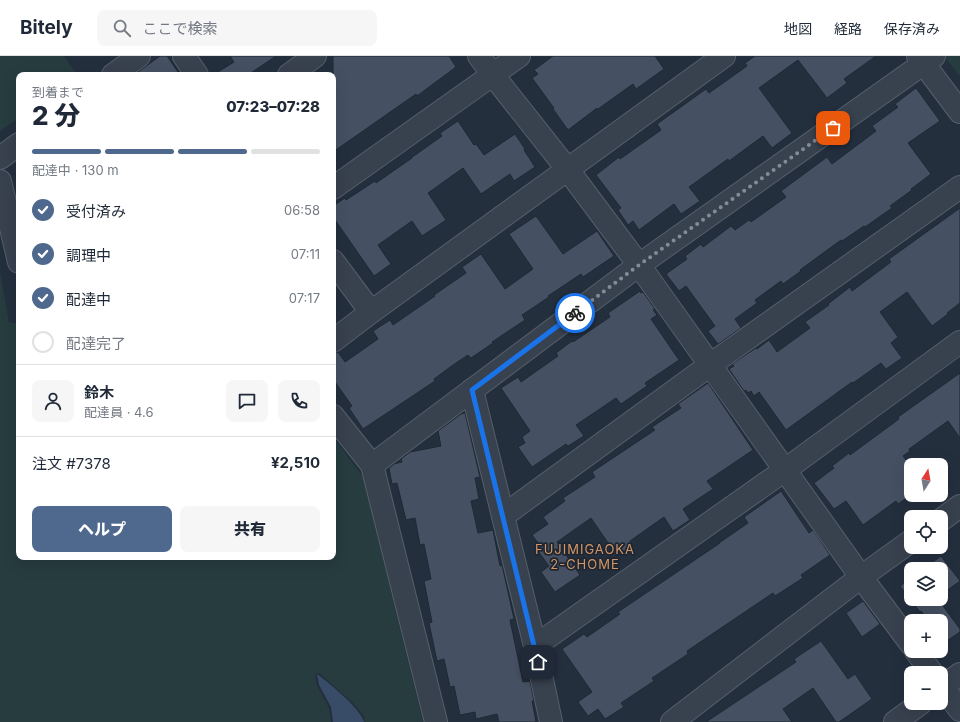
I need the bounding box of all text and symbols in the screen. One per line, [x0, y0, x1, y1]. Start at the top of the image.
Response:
search box [97, 10, 377, 46]
text: Bitely [20, 16, 73, 39]
icon: search [111, 17, 133, 39]
text: ここで検索 [143, 19, 218, 38]
text: 地図 [784, 20, 812, 37]
text: 経路 [834, 20, 862, 37]
text: 保存済み [884, 20, 940, 37]
text: 到着まで [32, 84, 84, 100]
text: 07:23–07:28 [226, 97, 320, 116]
text: 2 分 [32, 100, 80, 131]
pin [816, 111, 850, 145]
icon: bag [822, 117, 844, 139]
text: 配達中 · 130 m [32, 162, 119, 178]
icon: check [32, 199, 54, 221]
text: 受付済み [66, 202, 126, 221]
text: 06:58 [284, 202, 320, 218]
icon: check [32, 243, 54, 265]
text: 調理中 [66, 246, 111, 265]
text: 07:11 [291, 246, 320, 262]
icon: check [32, 287, 54, 309]
text: 配達中 [66, 290, 111, 309]
text: 07:17 [289, 290, 320, 306]
courier [555, 293, 595, 333]
icon: bike [564, 302, 586, 324]
text: 配達完了 [66, 334, 126, 353]
button: person [32, 380, 74, 422]
button: chat [226, 380, 268, 422]
button: phone [278, 380, 320, 422]
text: 鈴木 [84, 383, 114, 402]
text: 配達員 · 4.6 [84, 404, 154, 420]
text: ¥2,510 [271, 453, 320, 472]
text: 注文 #7378 [32, 454, 111, 473]
north arrow [904, 458, 948, 502]
map controls [904, 458, 948, 710]
button: ヘルプ [32, 506, 172, 552]
button: 共有 [180, 506, 320, 552]
button: locate [904, 510, 948, 554]
district label: FUJIMIGAOKA 2-CHOME [535, 541, 635, 572]
button: layers [904, 562, 948, 606]
button: + [904, 614, 948, 658]
pin [521, 645, 555, 679]
icon: home [527, 651, 549, 673]
button: − [904, 666, 948, 710]

